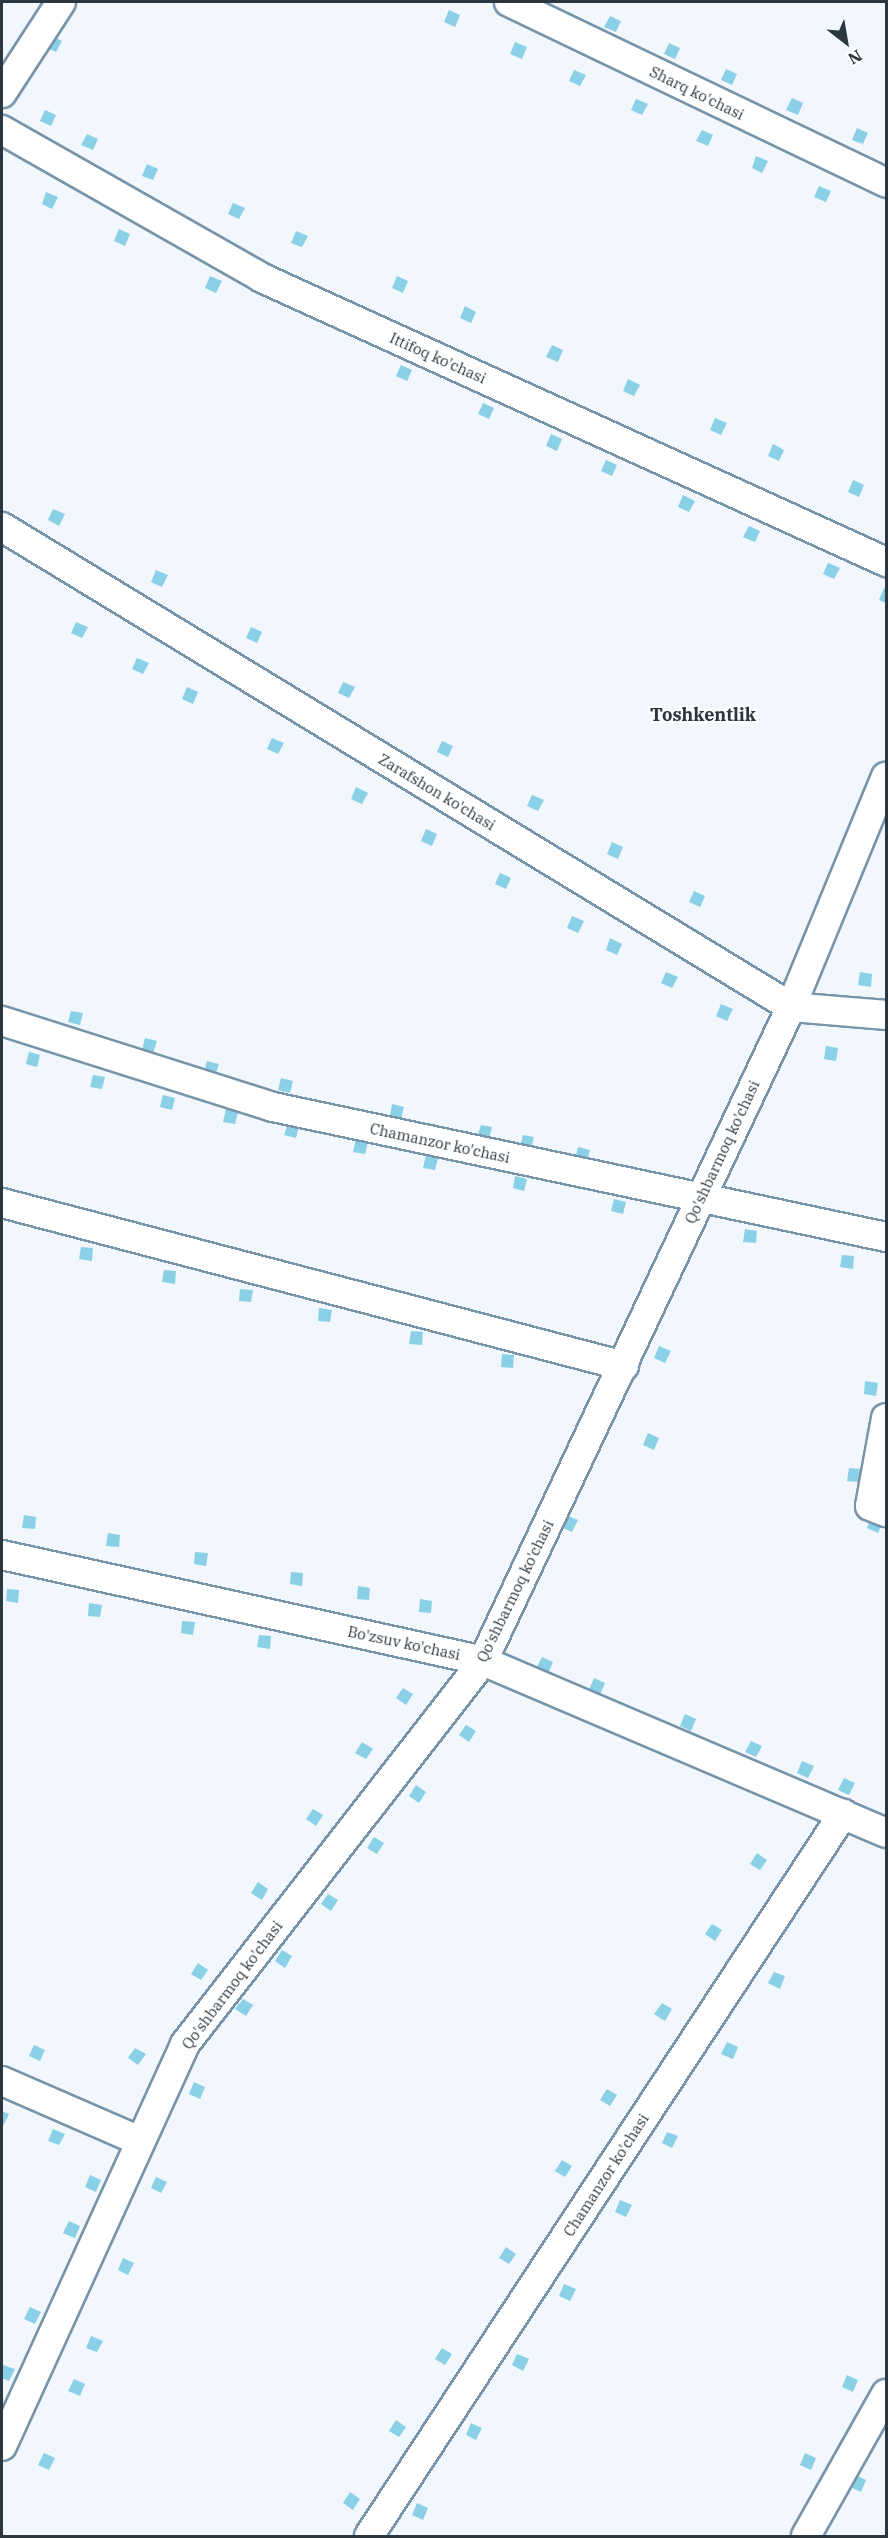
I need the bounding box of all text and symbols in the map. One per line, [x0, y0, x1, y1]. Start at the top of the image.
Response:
north arrow [816, 12, 876, 72]
text: N [845, 46, 866, 69]
street label: Sharq ko'chasi [647, 62, 747, 124]
street label: Ittifoq ko'chasi [387, 329, 489, 387]
district label: Toshkentlik [650, 704, 756, 726]
street label: Zarafshon ko'chasi [375, 750, 499, 834]
street label: Qo'shbarmoq ko'chasi [681, 1078, 763, 1226]
street label: Chamanzor ko'chasi [368, 1119, 512, 1167]
street label: Qo'shbarmoq ko'chasi [473, 1517, 557, 1665]
street label: Bo'zsuv ko'chasi [346, 1622, 462, 1664]
street label: Qo'shbarmoq ko'chasi [178, 1917, 286, 2053]
street label: Chamanzor ko'chasi [560, 2110, 652, 2240]

